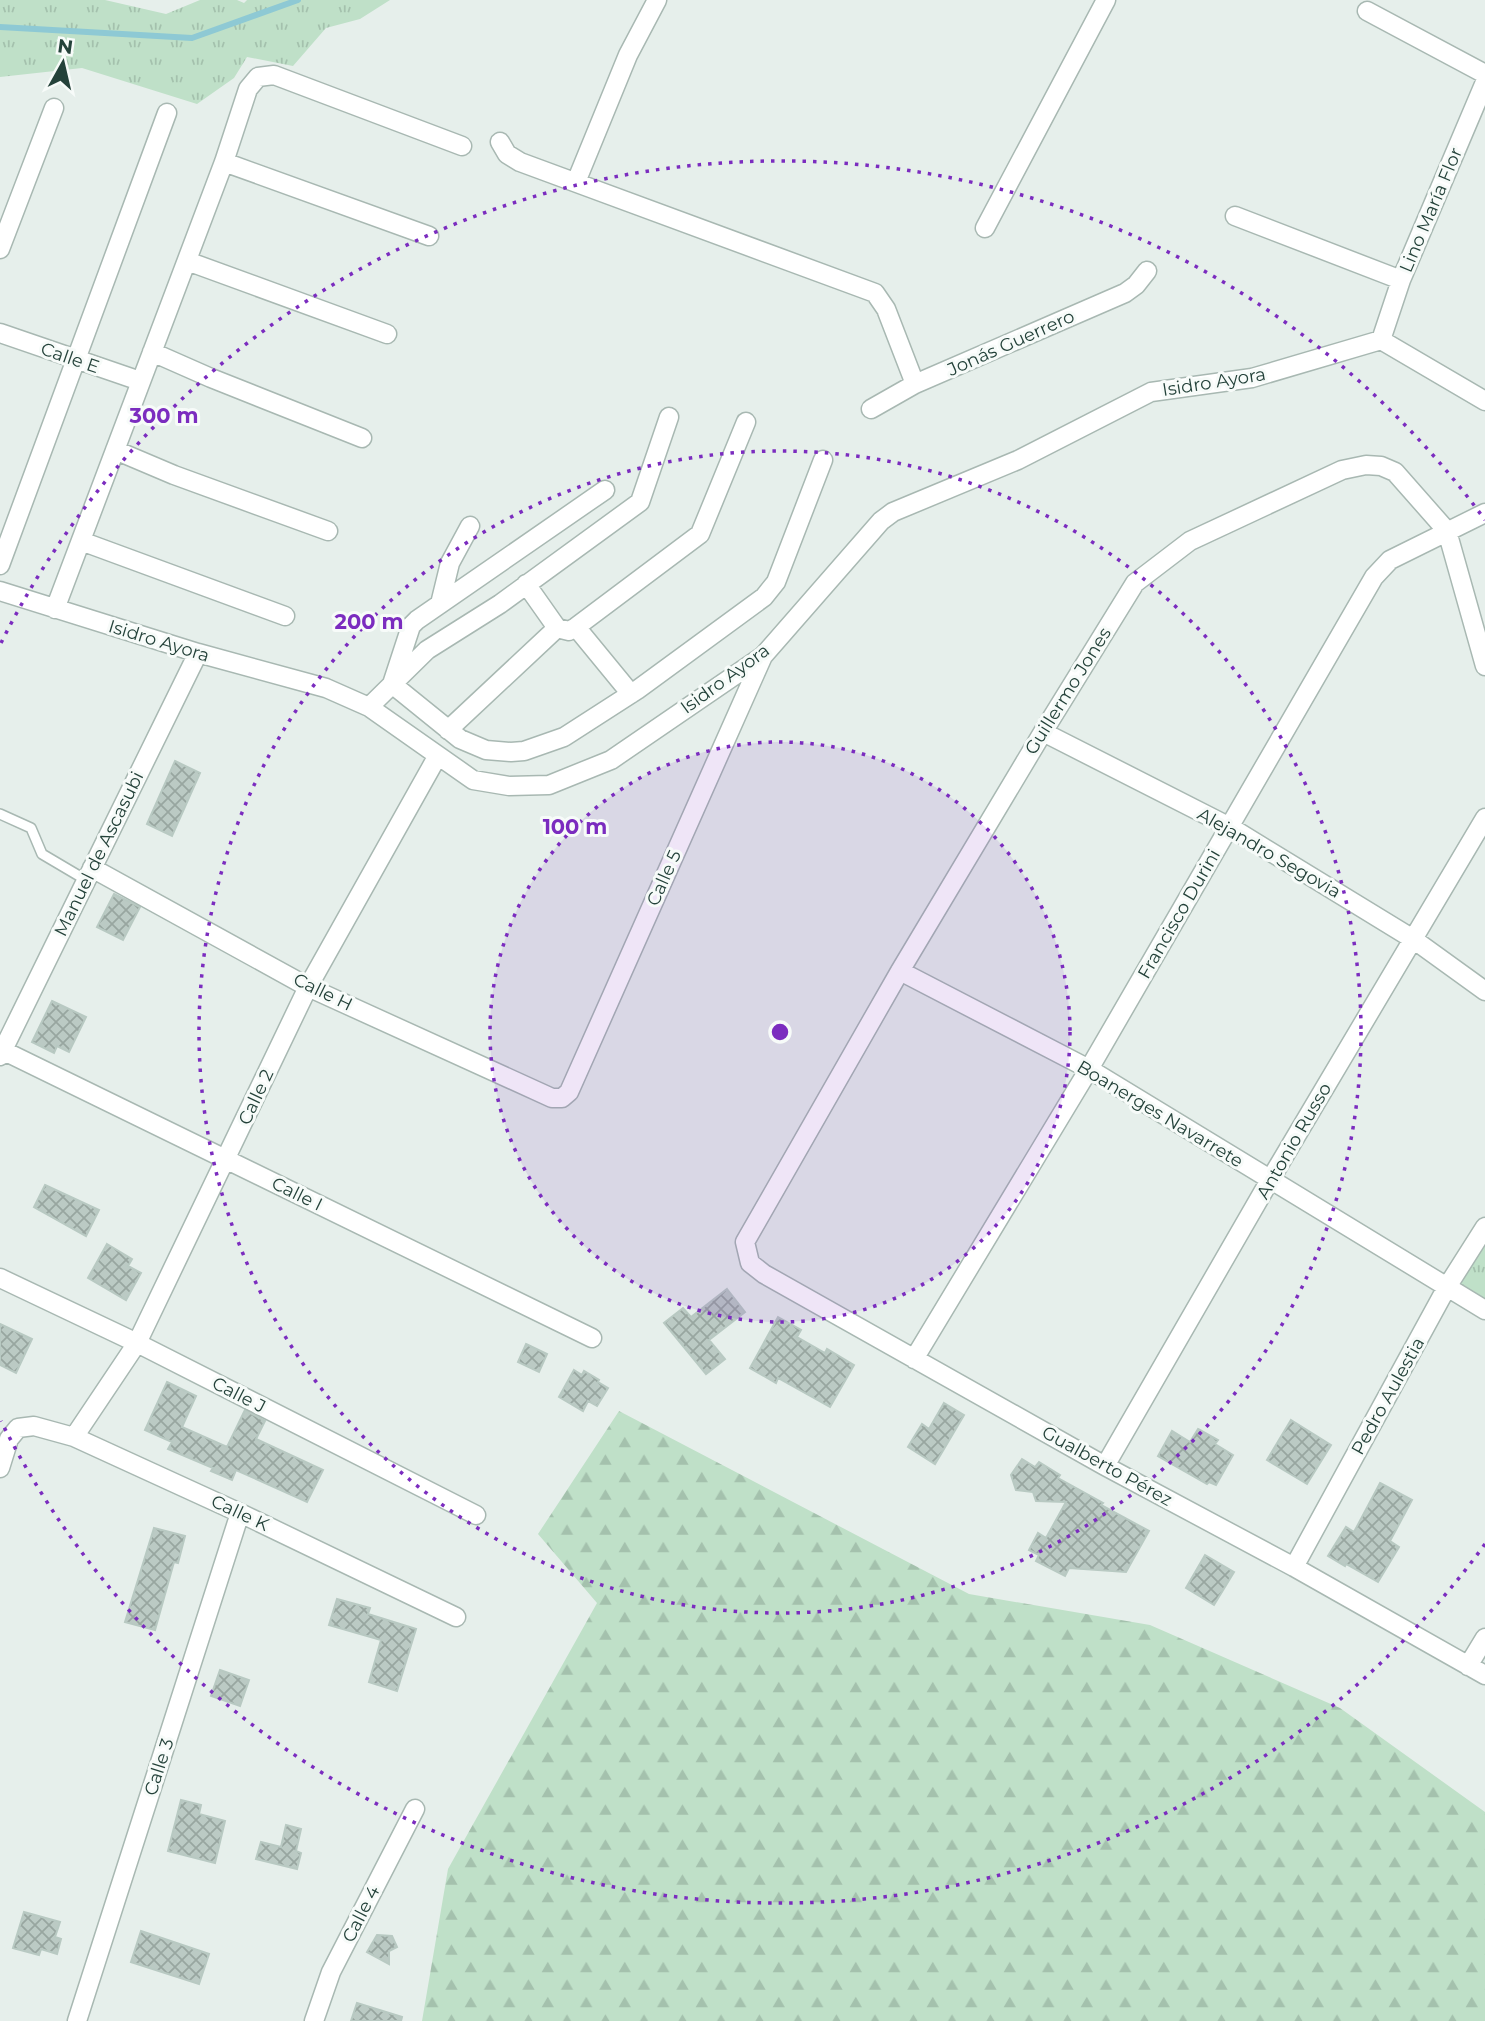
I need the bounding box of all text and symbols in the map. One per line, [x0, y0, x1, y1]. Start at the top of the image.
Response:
north arrow [28, 28, 98, 98]
text: N [56, 34, 75, 59]
street label: Lino María Flor [1395, 144, 1467, 276]
street label: Jonás Guerrero [943, 305, 1078, 381]
street label: Calle E [38, 338, 102, 378]
street label: Isidro Ayora [1161, 363, 1267, 401]
text: 300 m [129, 403, 198, 428]
text: 200 m [335, 609, 403, 634]
street label: Isidro Ayora [106, 615, 212, 667]
street label: Guillermo Jones [1020, 623, 1116, 759]
street label: Isidro Ayora [676, 639, 774, 719]
street label: Manuel de Ascasubi [50, 768, 148, 940]
street label: Alejandro Segovia [1193, 803, 1345, 903]
text: 100 m [543, 814, 607, 839]
street label: Francisco Durini [1133, 845, 1225, 983]
street label: Calle 5 [642, 847, 686, 909]
street label: Calle H [290, 968, 356, 1016]
centre of rings [768, 1020, 792, 1044]
street label: Boanerges Navarrete [1073, 1056, 1247, 1172]
street label: Calle 2 [234, 1066, 278, 1128]
street label: Antonio Russo [1252, 1079, 1336, 1203]
street label: Calle I [268, 1172, 326, 1216]
street label: Pedro Aulestia [1347, 1333, 1429, 1459]
street label: Calle J [208, 1372, 270, 1418]
street label: Gualberto Pérez [1038, 1421, 1176, 1511]
street label: Calle K [208, 1490, 273, 1536]
street label: Calle 3 [139, 1736, 179, 1798]
street label: Calle 4 [337, 1882, 385, 1946]

